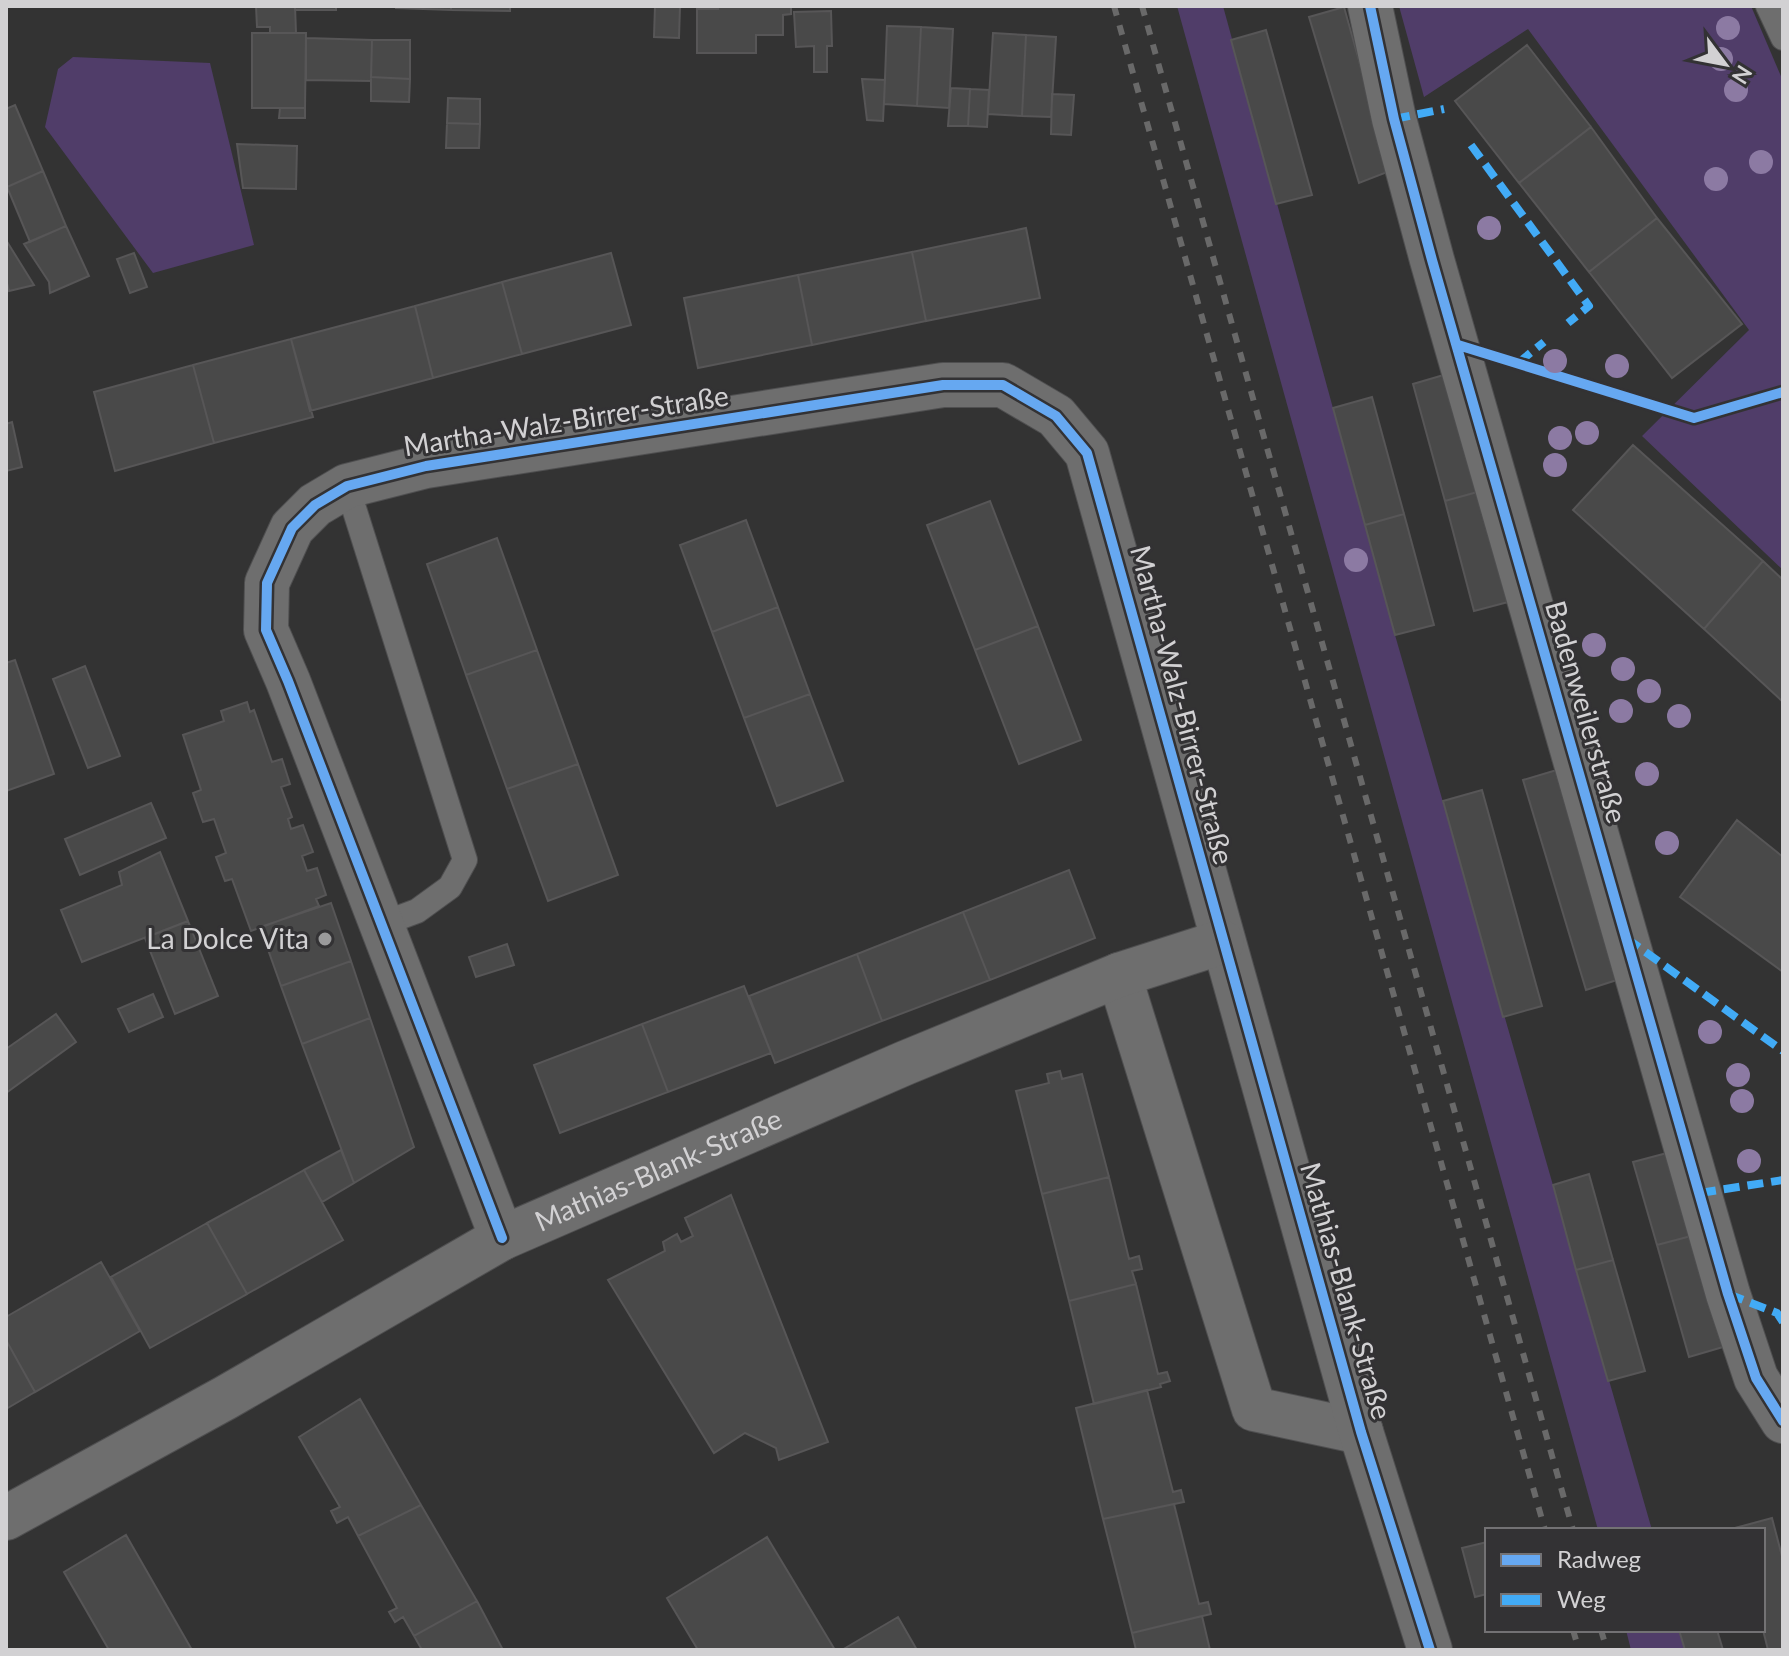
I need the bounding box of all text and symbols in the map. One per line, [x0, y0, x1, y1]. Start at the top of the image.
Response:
north arrow [1685, 24, 1765, 104]
text: N [1726, 61, 1758, 89]
street label: Martha-Walz-Birrer-Straße [401, 378, 731, 463]
street label: Martha-Walz-Birrer-Straße [1124, 542, 1242, 868]
street label: Badenweilerstraße [1539, 597, 1635, 827]
place label: La Dolce Vita [146, 921, 309, 955]
marker: La Dolce Vita [316, 930, 334, 948]
street label: Mathias-Blank-Straße [529, 1101, 787, 1238]
street label: Mathias-Blank-Straße [1294, 1158, 1400, 1423]
legend [1485, 1528, 1765, 1632]
text: Radweg [1557, 1544, 1641, 1573]
text: Weg [1557, 1584, 1606, 1613]

